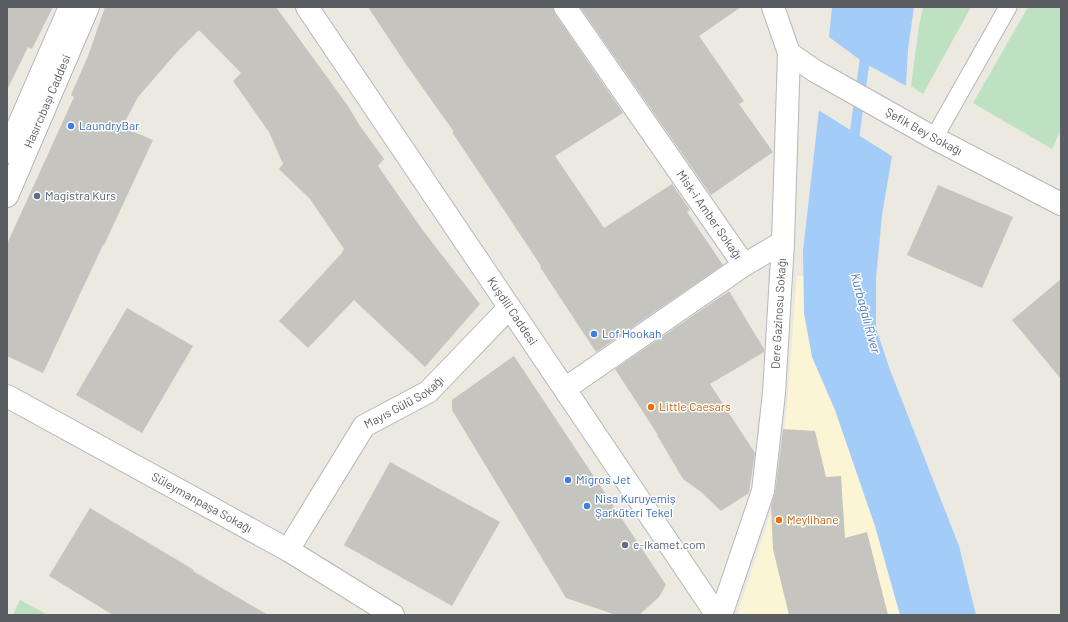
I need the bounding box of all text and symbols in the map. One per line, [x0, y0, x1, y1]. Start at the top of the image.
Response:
street label: Hasırcıbaşı Caddesi [20, 52, 73, 150]
street label: Şefik Bey Sokağı [883, 104, 965, 157]
place label: LaundryBar [79, 118, 140, 132]
marker: LaundryBar [66, 121, 76, 131]
street label: Misk-i Amber Sokağı [674, 167, 746, 261]
place label: Magistra Kurs [45, 188, 116, 202]
marker: Magistra Kurs [32, 191, 42, 201]
street label: Dere Gazinosu Sokağı [767, 258, 788, 369]
water label: Kurbağalı River [848, 271, 885, 355]
street label: Kuşdili Caddesi [485, 274, 541, 347]
place label: Lof Hookah [602, 326, 661, 340]
marker: Lof Hookah [589, 329, 599, 339]
street label: Mayıs Gülü Sokağı [361, 372, 446, 431]
place label: Little Caesars [659, 399, 731, 413]
marker: Little Caesars [646, 402, 656, 412]
street label: Süleymanpaşa Sokağı [150, 469, 255, 535]
place label: Migros Jet [576, 472, 631, 486]
marker: Migros Jet [563, 475, 573, 485]
place label: Nisa Kuruyemiş Şarküteri Tekel [595, 491, 676, 519]
marker: Nisa Kuruyemiş Şarküteri Tekel [582, 501, 592, 511]
place label: Meylihane [787, 512, 839, 526]
marker: Meylihane [774, 515, 784, 525]
place label: e-Ikamet.com [633, 537, 706, 551]
marker: e-Ikamet.com [620, 540, 630, 550]

